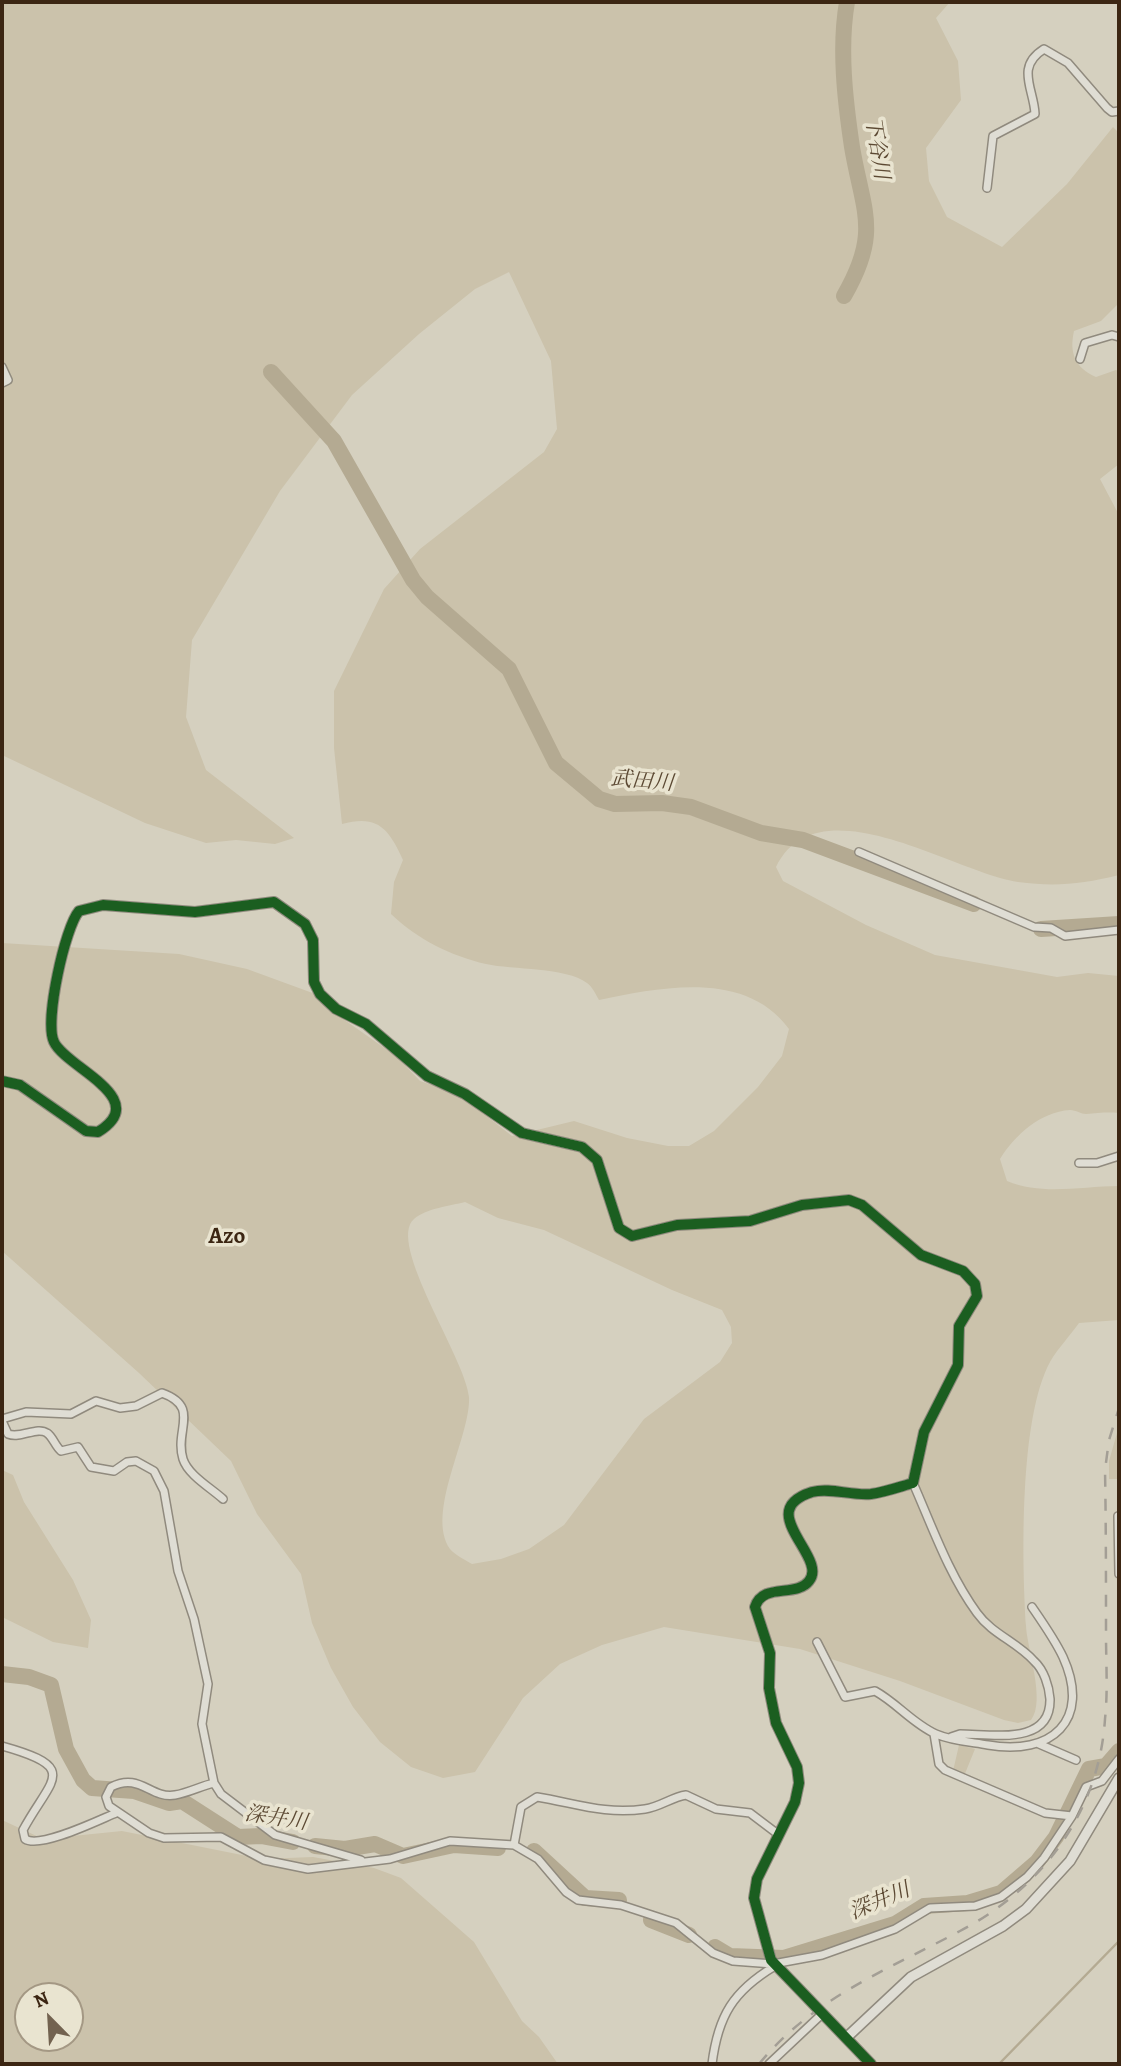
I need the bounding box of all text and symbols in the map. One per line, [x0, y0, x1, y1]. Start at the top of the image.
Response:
water label: 下谷川 [859, 115, 893, 181]
water label: 武田川 [610, 767, 674, 797]
district label: Azo [209, 1223, 245, 1251]
water label: 深井川 [243, 1802, 309, 1836]
water label: 深井川 [846, 1878, 914, 1926]
north arrow [14, 1982, 84, 2052]
text: N [30, 1985, 53, 2014]

